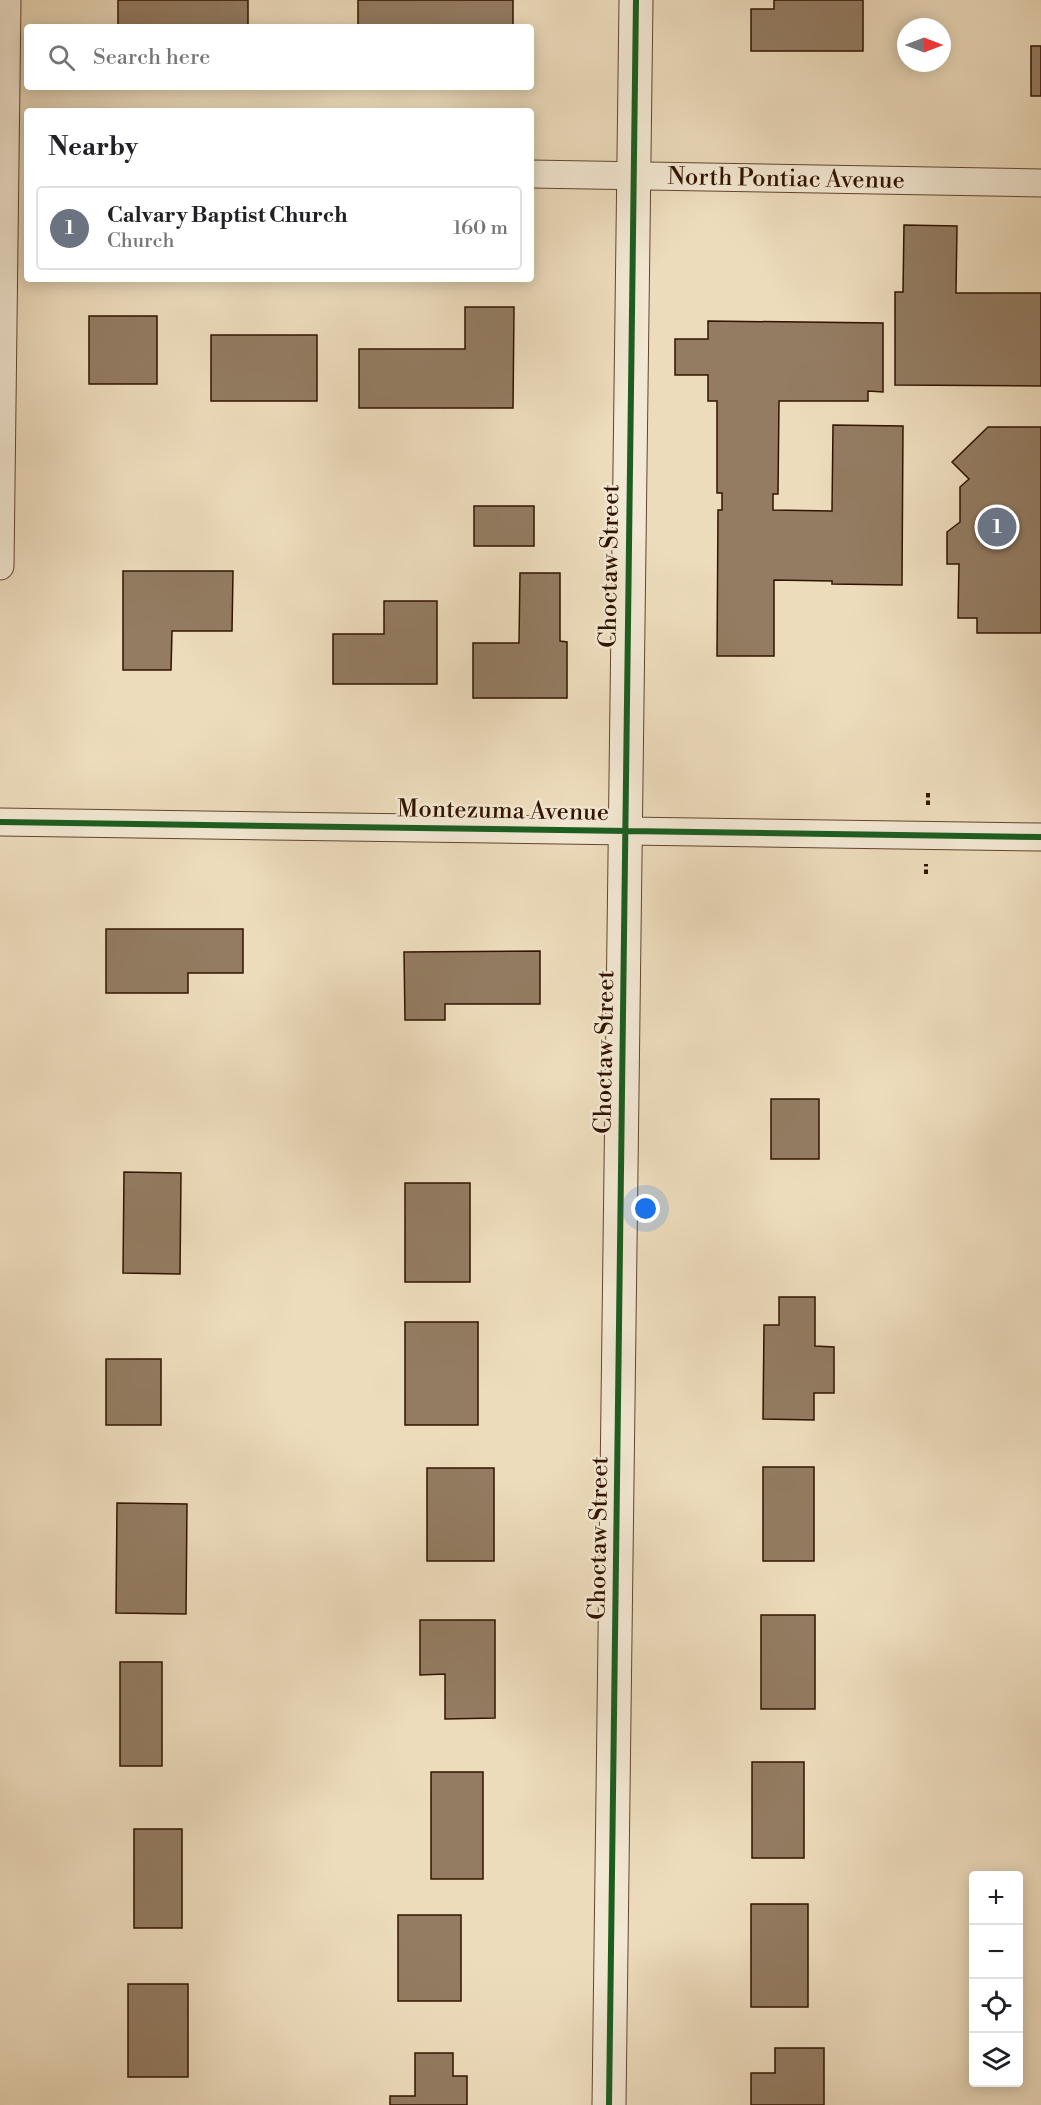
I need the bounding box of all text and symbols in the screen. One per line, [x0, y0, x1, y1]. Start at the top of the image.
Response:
north arrow [897, 18, 951, 72]
search box [24, 24, 534, 90]
icon: search [45, 41, 78, 74]
text: Search here [93, 44, 210, 71]
text: Nearby [48, 131, 138, 163]
street label: North Pontiac Avenue [667, 162, 905, 196]
text: Calvary Baptist Church [107, 202, 348, 229]
text: 1 [65, 216, 74, 241]
text: 160 m [453, 216, 508, 241]
text: Church [107, 229, 174, 254]
street label: Choctaw Street [594, 483, 626, 648]
pin: 1 [978, 504, 1016, 550]
street label: Montezuma Avenue [397, 794, 609, 828]
street label: Choctaw Street [589, 969, 621, 1134]
your location [631, 1194, 660, 1223]
street label: Choctaw Street [583, 1455, 615, 1620]
map controls [969, 1871, 1023, 2087]
button: + [969, 1871, 1023, 1925]
button: − [969, 1925, 1023, 1979]
button: locate [969, 1979, 1023, 2033]
button: layers [969, 2033, 1023, 2087]

